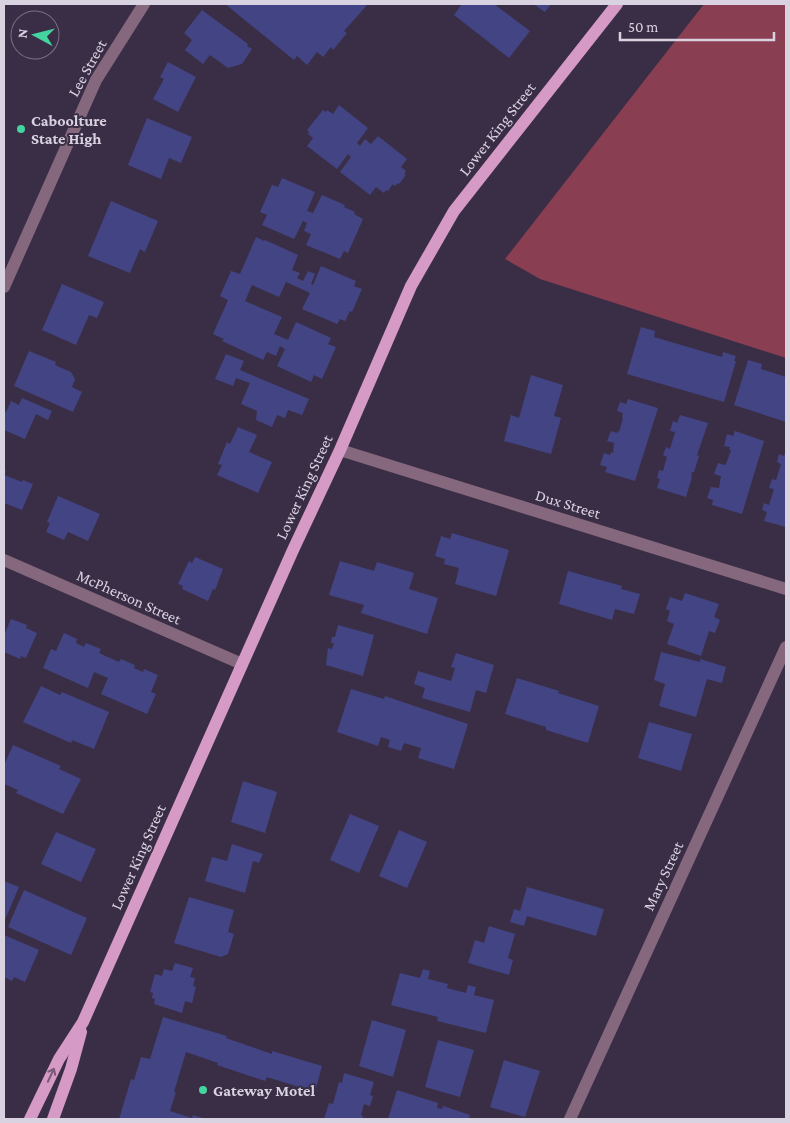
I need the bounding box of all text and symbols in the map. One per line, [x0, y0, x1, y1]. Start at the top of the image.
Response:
north arrow [10, 10, 60, 60]
scale bar [620, 10, 774, 42]
text: 50 m [628, 19, 658, 35]
text: N [14, 27, 31, 39]
street label: Lee Street [64, 36, 110, 99]
street label: Lower King Street [455, 79, 540, 180]
place label: Caboolture State High [31, 112, 107, 147]
marker: Caboolture State High [15, 123, 27, 135]
street label: Lower King Street [272, 431, 337, 542]
street label: Dux Street [533, 486, 603, 522]
street label: McPherson Street [74, 566, 184, 628]
street label: Lower King Street [107, 801, 170, 913]
street label: Mary Street [640, 838, 688, 914]
one-way arrow [47, 1068, 56, 1083]
place label: Gateway Motel [213, 1082, 315, 1099]
marker: Gateway Motel [197, 1084, 209, 1096]

